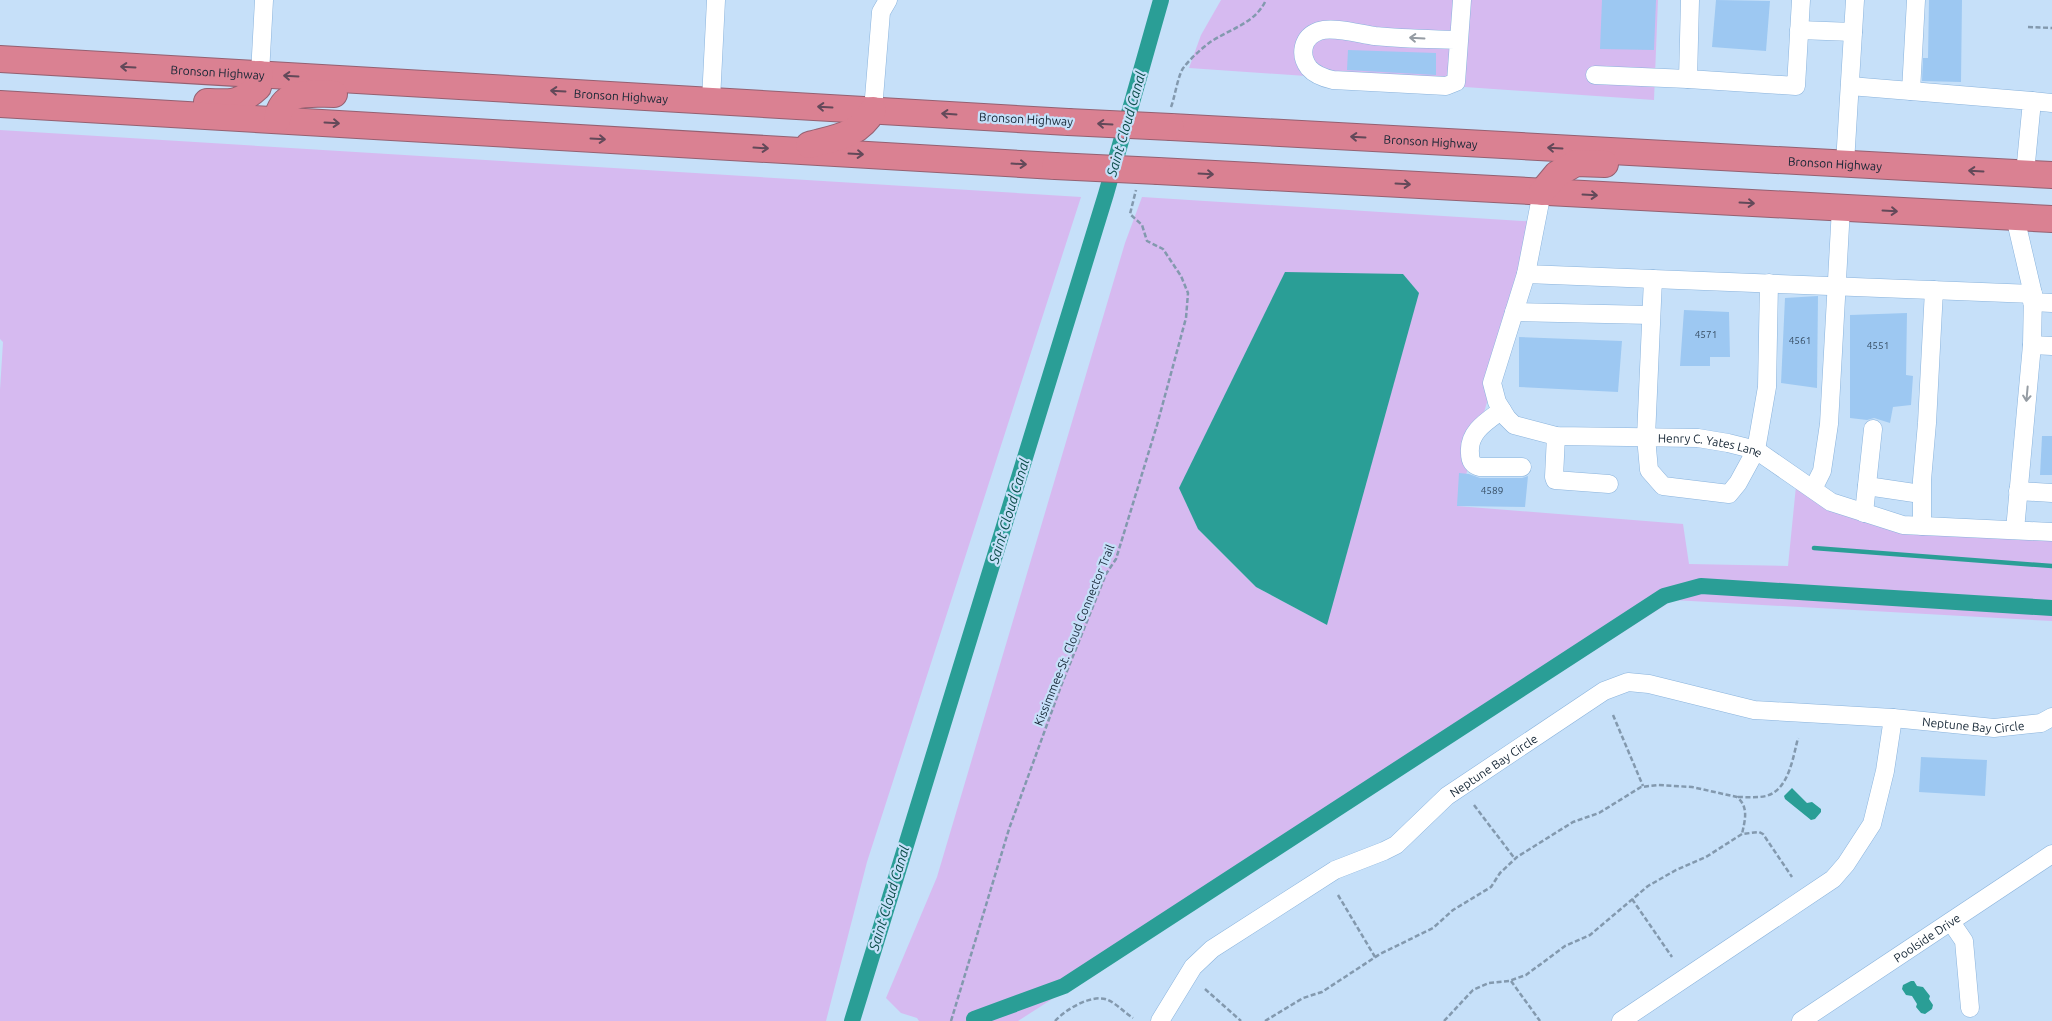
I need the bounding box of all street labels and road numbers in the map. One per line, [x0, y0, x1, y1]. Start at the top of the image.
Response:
street label: Bronson Highway [170, 63, 265, 81]
street label: Bronson Highway [574, 86, 669, 105]
street label: Bronson Highway [979, 110, 1074, 128]
street label: Bronson Highway [1383, 132, 1478, 150]
street label: Bronson Highway [1788, 154, 1883, 172]
street label: Henry C. Yates Lane [1658, 431, 1765, 459]
street label: Kissimmee-St. Cloud Connector Trail [1032, 542, 1116, 728]
street label: Neptune Bay Circle [1922, 714, 2025, 734]
street label: Neptune Bay Circle [1447, 731, 1540, 799]
street label: Poolside Drive [1891, 911, 1962, 964]

